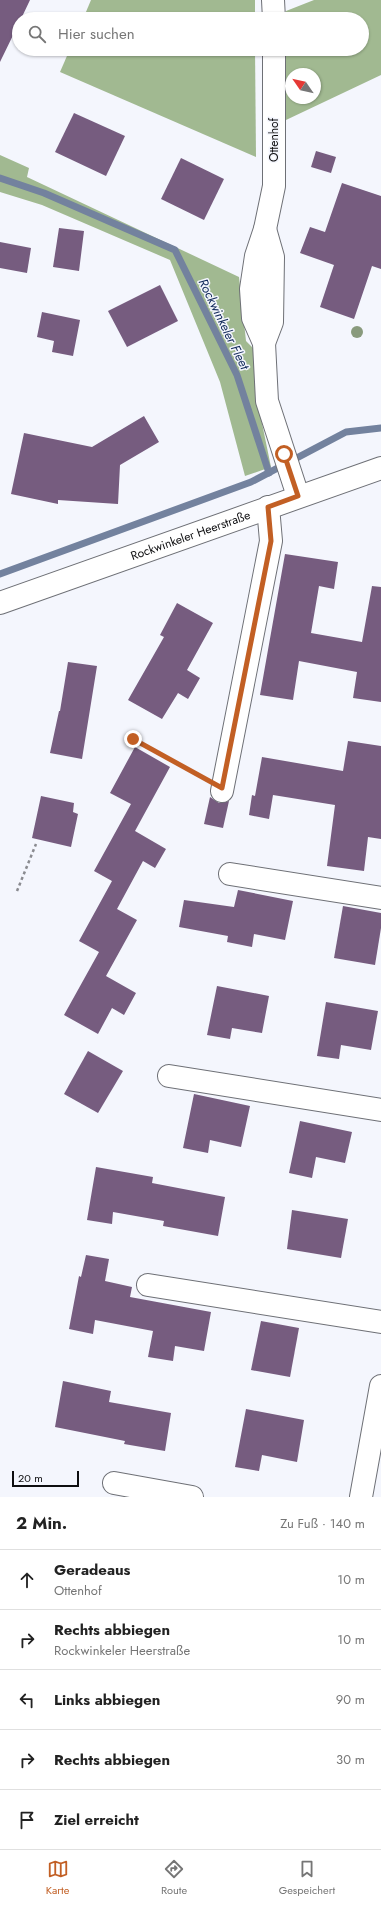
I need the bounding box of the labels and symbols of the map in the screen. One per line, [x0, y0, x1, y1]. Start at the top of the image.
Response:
north arrow [285, 68, 321, 104]
street label: Ottenhof [265, 117, 283, 162]
water label: Rockwinkeler Fleet [194, 275, 255, 373]
route start [275, 445, 293, 463]
street label: Rockwinkeler Heerstraße [128, 506, 253, 565]
route end [124, 730, 142, 748]
scale bar [12, 1469, 79, 1488]

